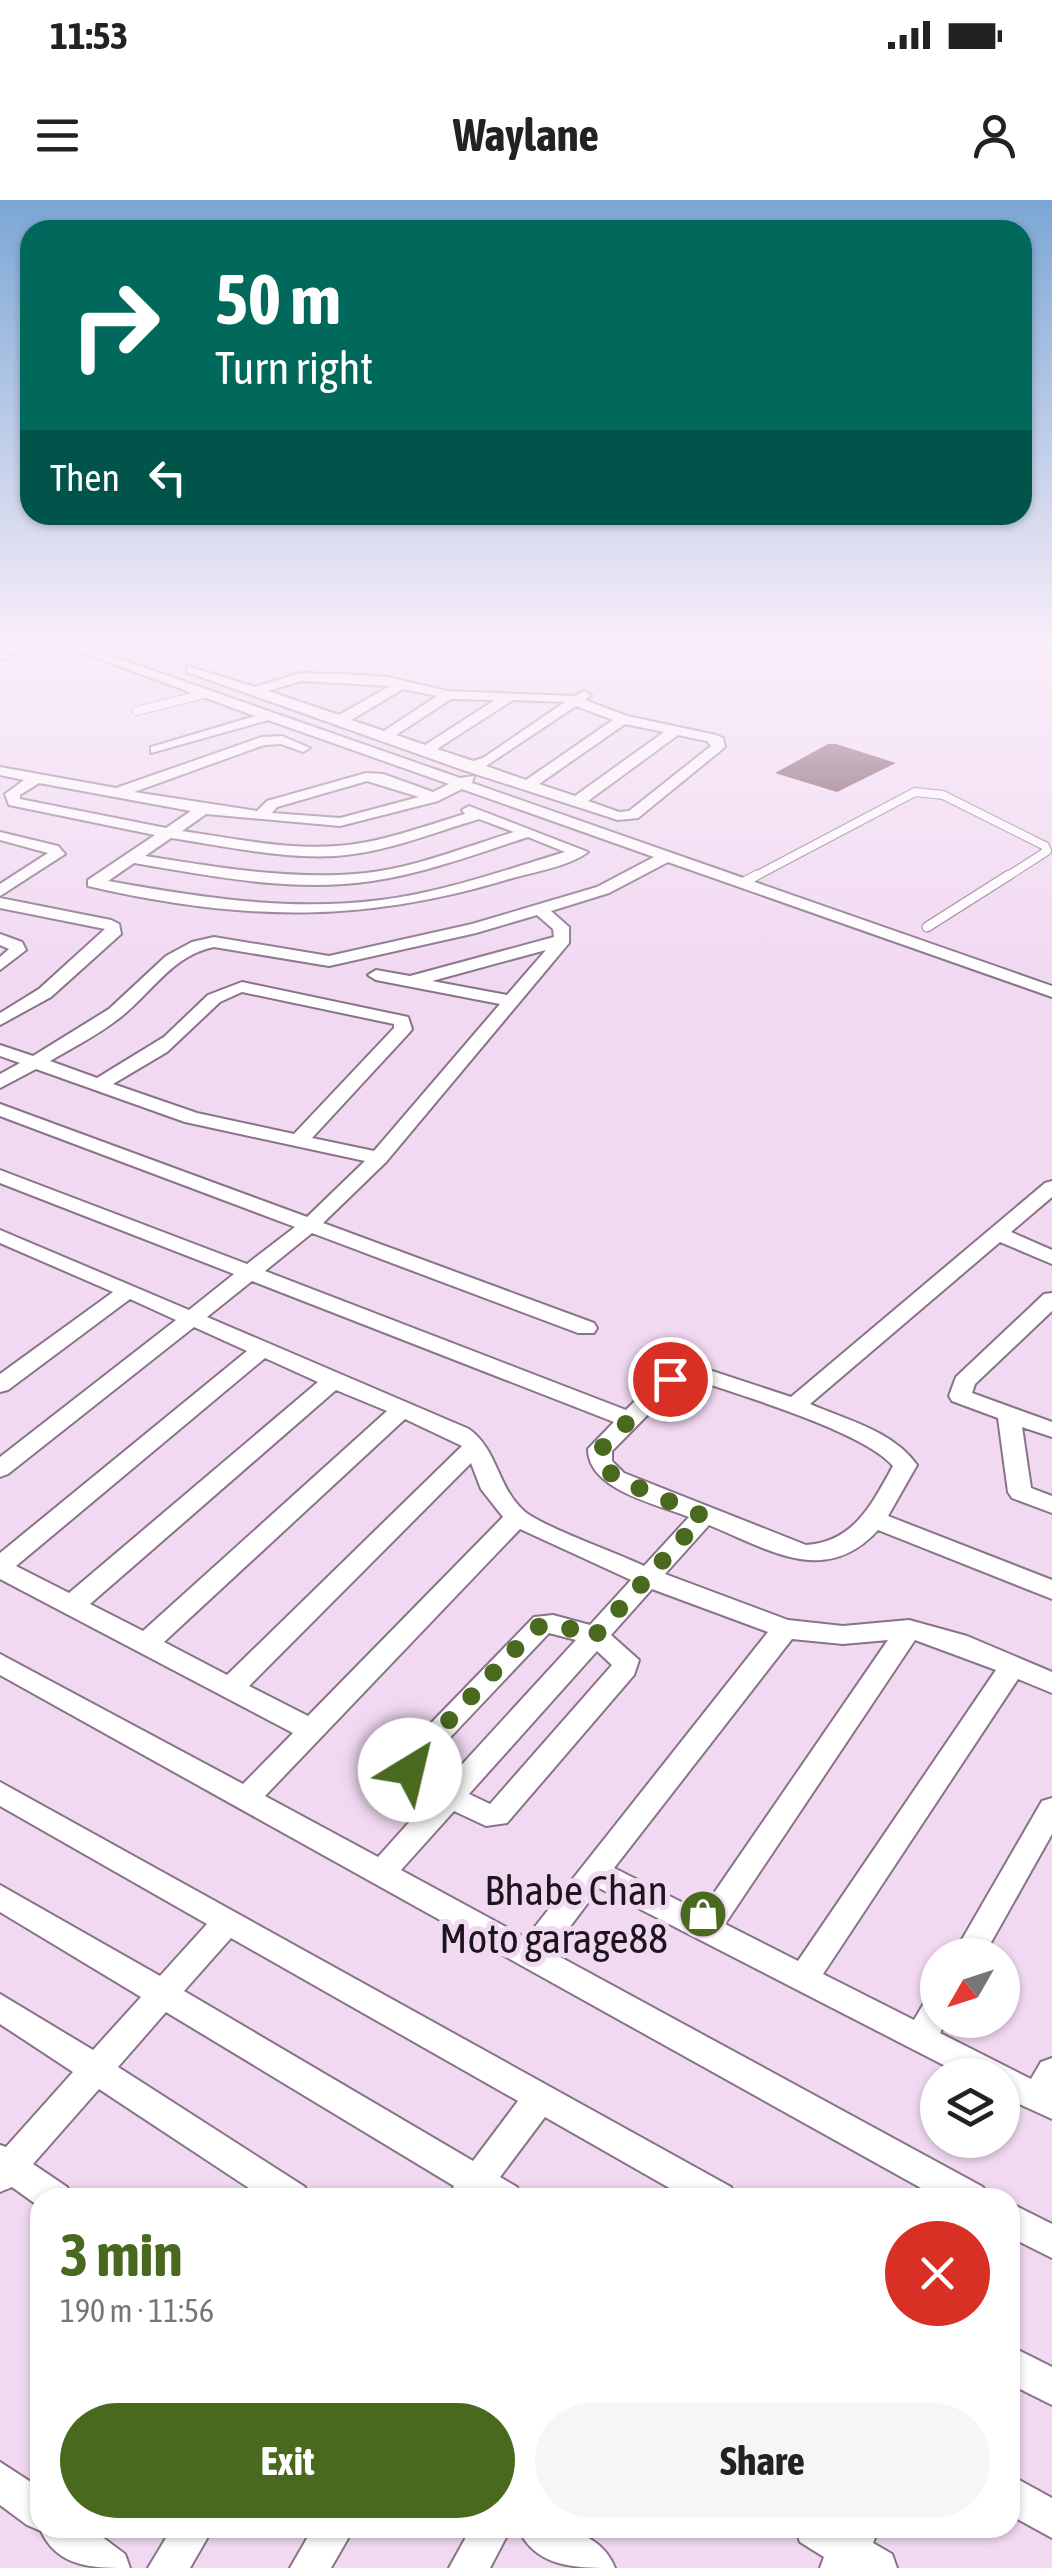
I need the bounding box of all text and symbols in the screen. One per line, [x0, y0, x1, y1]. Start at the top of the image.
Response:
text: 11:53 [50, 14, 128, 57]
icon: menu [30, 108, 85, 163]
icon: person [967, 108, 1022, 163]
text: Waylane [453, 109, 599, 161]
text: 50 m [215, 259, 341, 339]
icon: right [50, 260, 180, 390]
text: Turn right [215, 342, 373, 394]
icon: left [140, 450, 195, 505]
text: Then [50, 456, 120, 499]
pin [628, 1337, 713, 1422]
icon: arrive [643, 1352, 698, 1407]
position arrow [358, 1718, 462, 1822]
place label: Bhabe Chan Moto garage88 [439, 1866, 668, 1962]
shop icon: Bhabe Chan Moto garage88 [677, 1888, 729, 1940]
north arrow [920, 1938, 1020, 2038]
map controls [920, 1938, 1020, 2158]
button: layers [920, 2058, 1020, 2158]
text: 3 min [60, 2220, 183, 2289]
button: close [885, 2221, 990, 2326]
text: 190 m · 11:56 [60, 2292, 214, 2329]
button: Exit [60, 2403, 515, 2518]
button: Share [535, 2403, 990, 2518]

